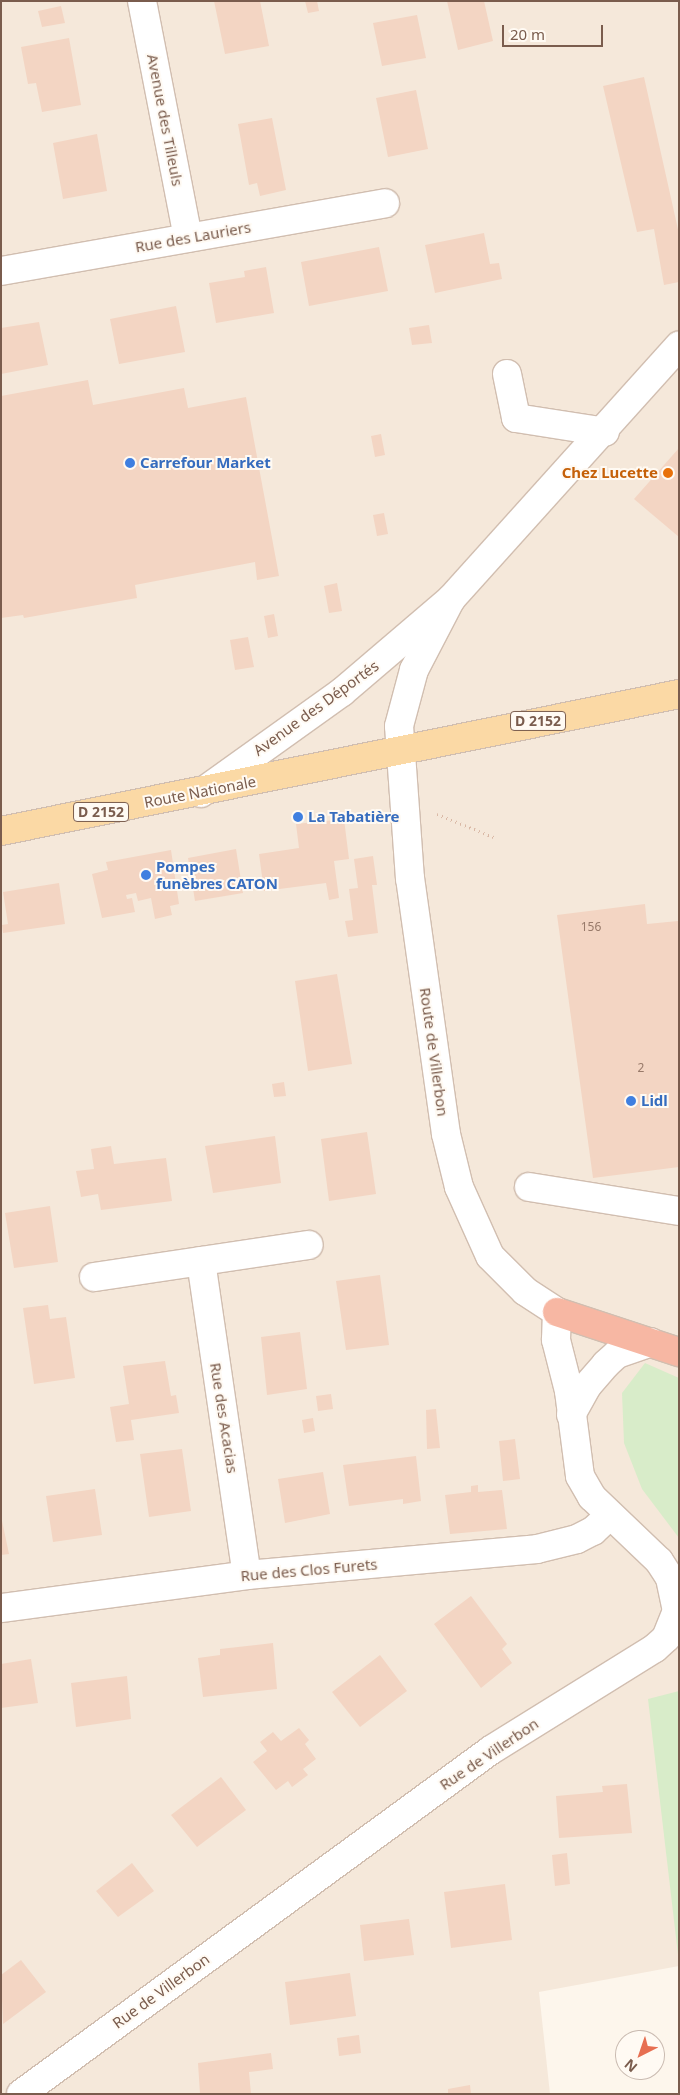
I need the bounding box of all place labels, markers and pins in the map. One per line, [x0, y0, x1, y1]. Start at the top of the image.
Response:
place label: Carrefour Market [140, 454, 271, 472]
marker: Carrefour Market [124, 457, 136, 469]
place label: Chez Lucette [562, 464, 658, 482]
marker: Chez Lucette [662, 467, 674, 479]
place label: La Tabatière [308, 808, 399, 826]
marker: La Tabatière [292, 811, 304, 823]
place label: Pompes funèbres CATON [156, 857, 278, 892]
marker: Pompes funèbres CATON [140, 869, 152, 881]
place label: Lidl [641, 1092, 668, 1110]
marker: Lidl [625, 1095, 637, 1107]

